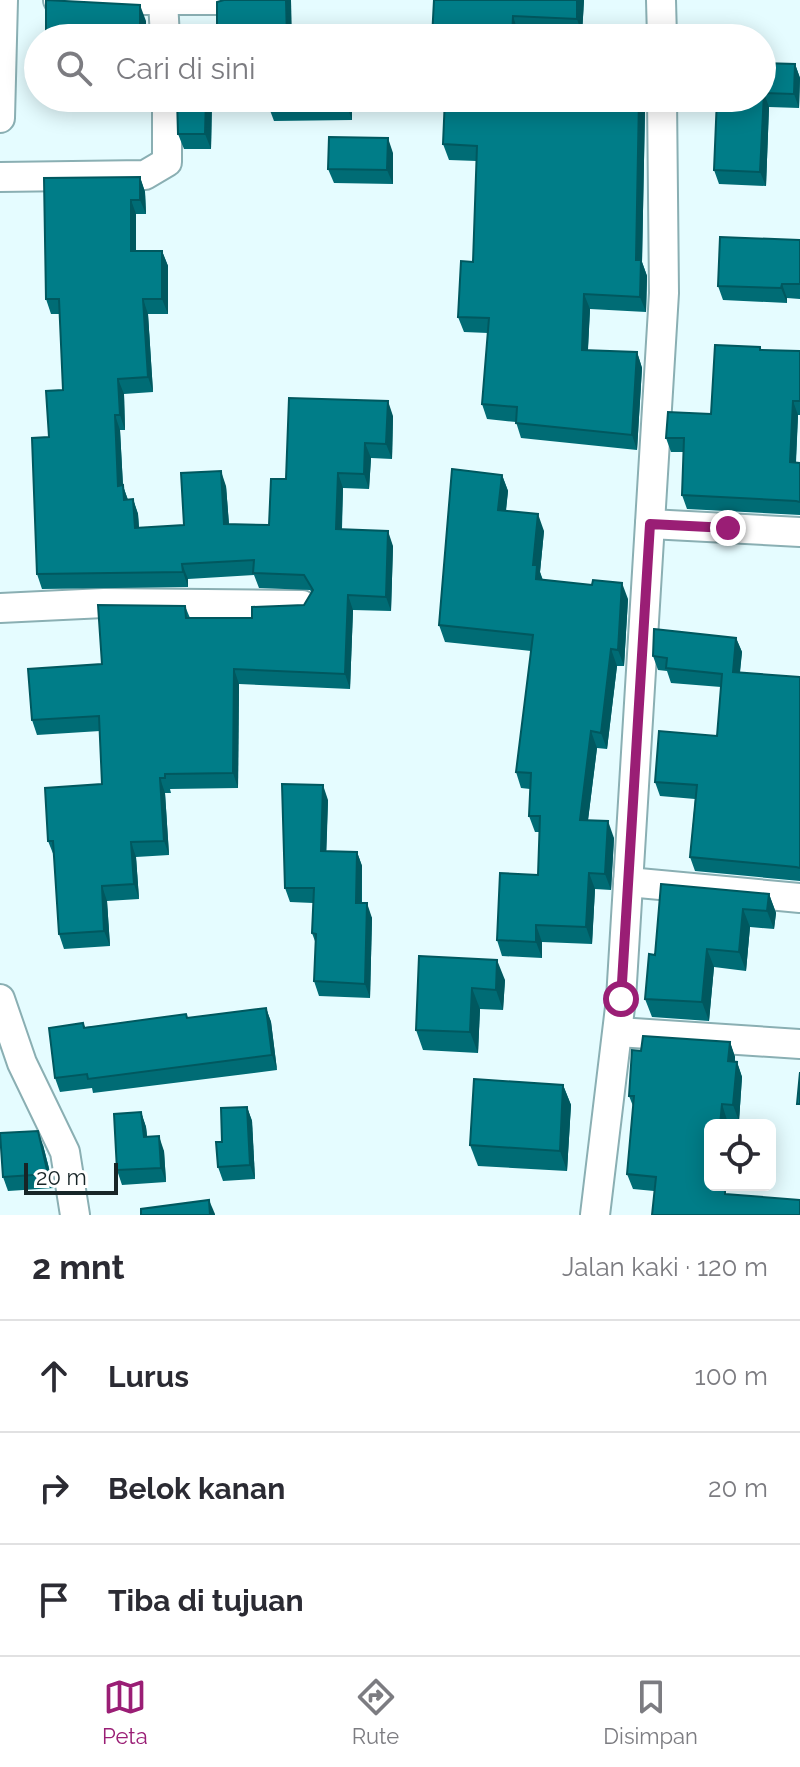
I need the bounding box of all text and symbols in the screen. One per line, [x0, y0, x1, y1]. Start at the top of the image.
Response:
search box [24, 24, 776, 112]
icon: search [52, 46, 96, 90]
text: Cari di sini [116, 51, 256, 86]
route end [710, 510, 746, 546]
route start [603, 981, 639, 1017]
map controls [704, 1119, 776, 1191]
button: locate [704, 1119, 776, 1191]
scale bar [24, 1159, 118, 1195]
text: 20 m [36, 1164, 87, 1190]
text: 2 mnt [32, 1247, 125, 1287]
text: Jalan kaki · 120 m [562, 1252, 768, 1282]
icon: ahead [32, 1354, 76, 1398]
text: Lurus [108, 1359, 189, 1394]
text: 100 m [695, 1361, 768, 1391]
icon: right [32, 1466, 76, 1510]
text: Belok kanan [108, 1471, 285, 1506]
text: 20 m [708, 1473, 768, 1503]
icon: arrive [32, 1578, 76, 1622]
text: Tiba di tujuan [108, 1583, 304, 1618]
tab: Peta [102, 1675, 148, 1749]
tab: Rute [352, 1675, 399, 1749]
tab: Disimpan [603, 1675, 698, 1749]

